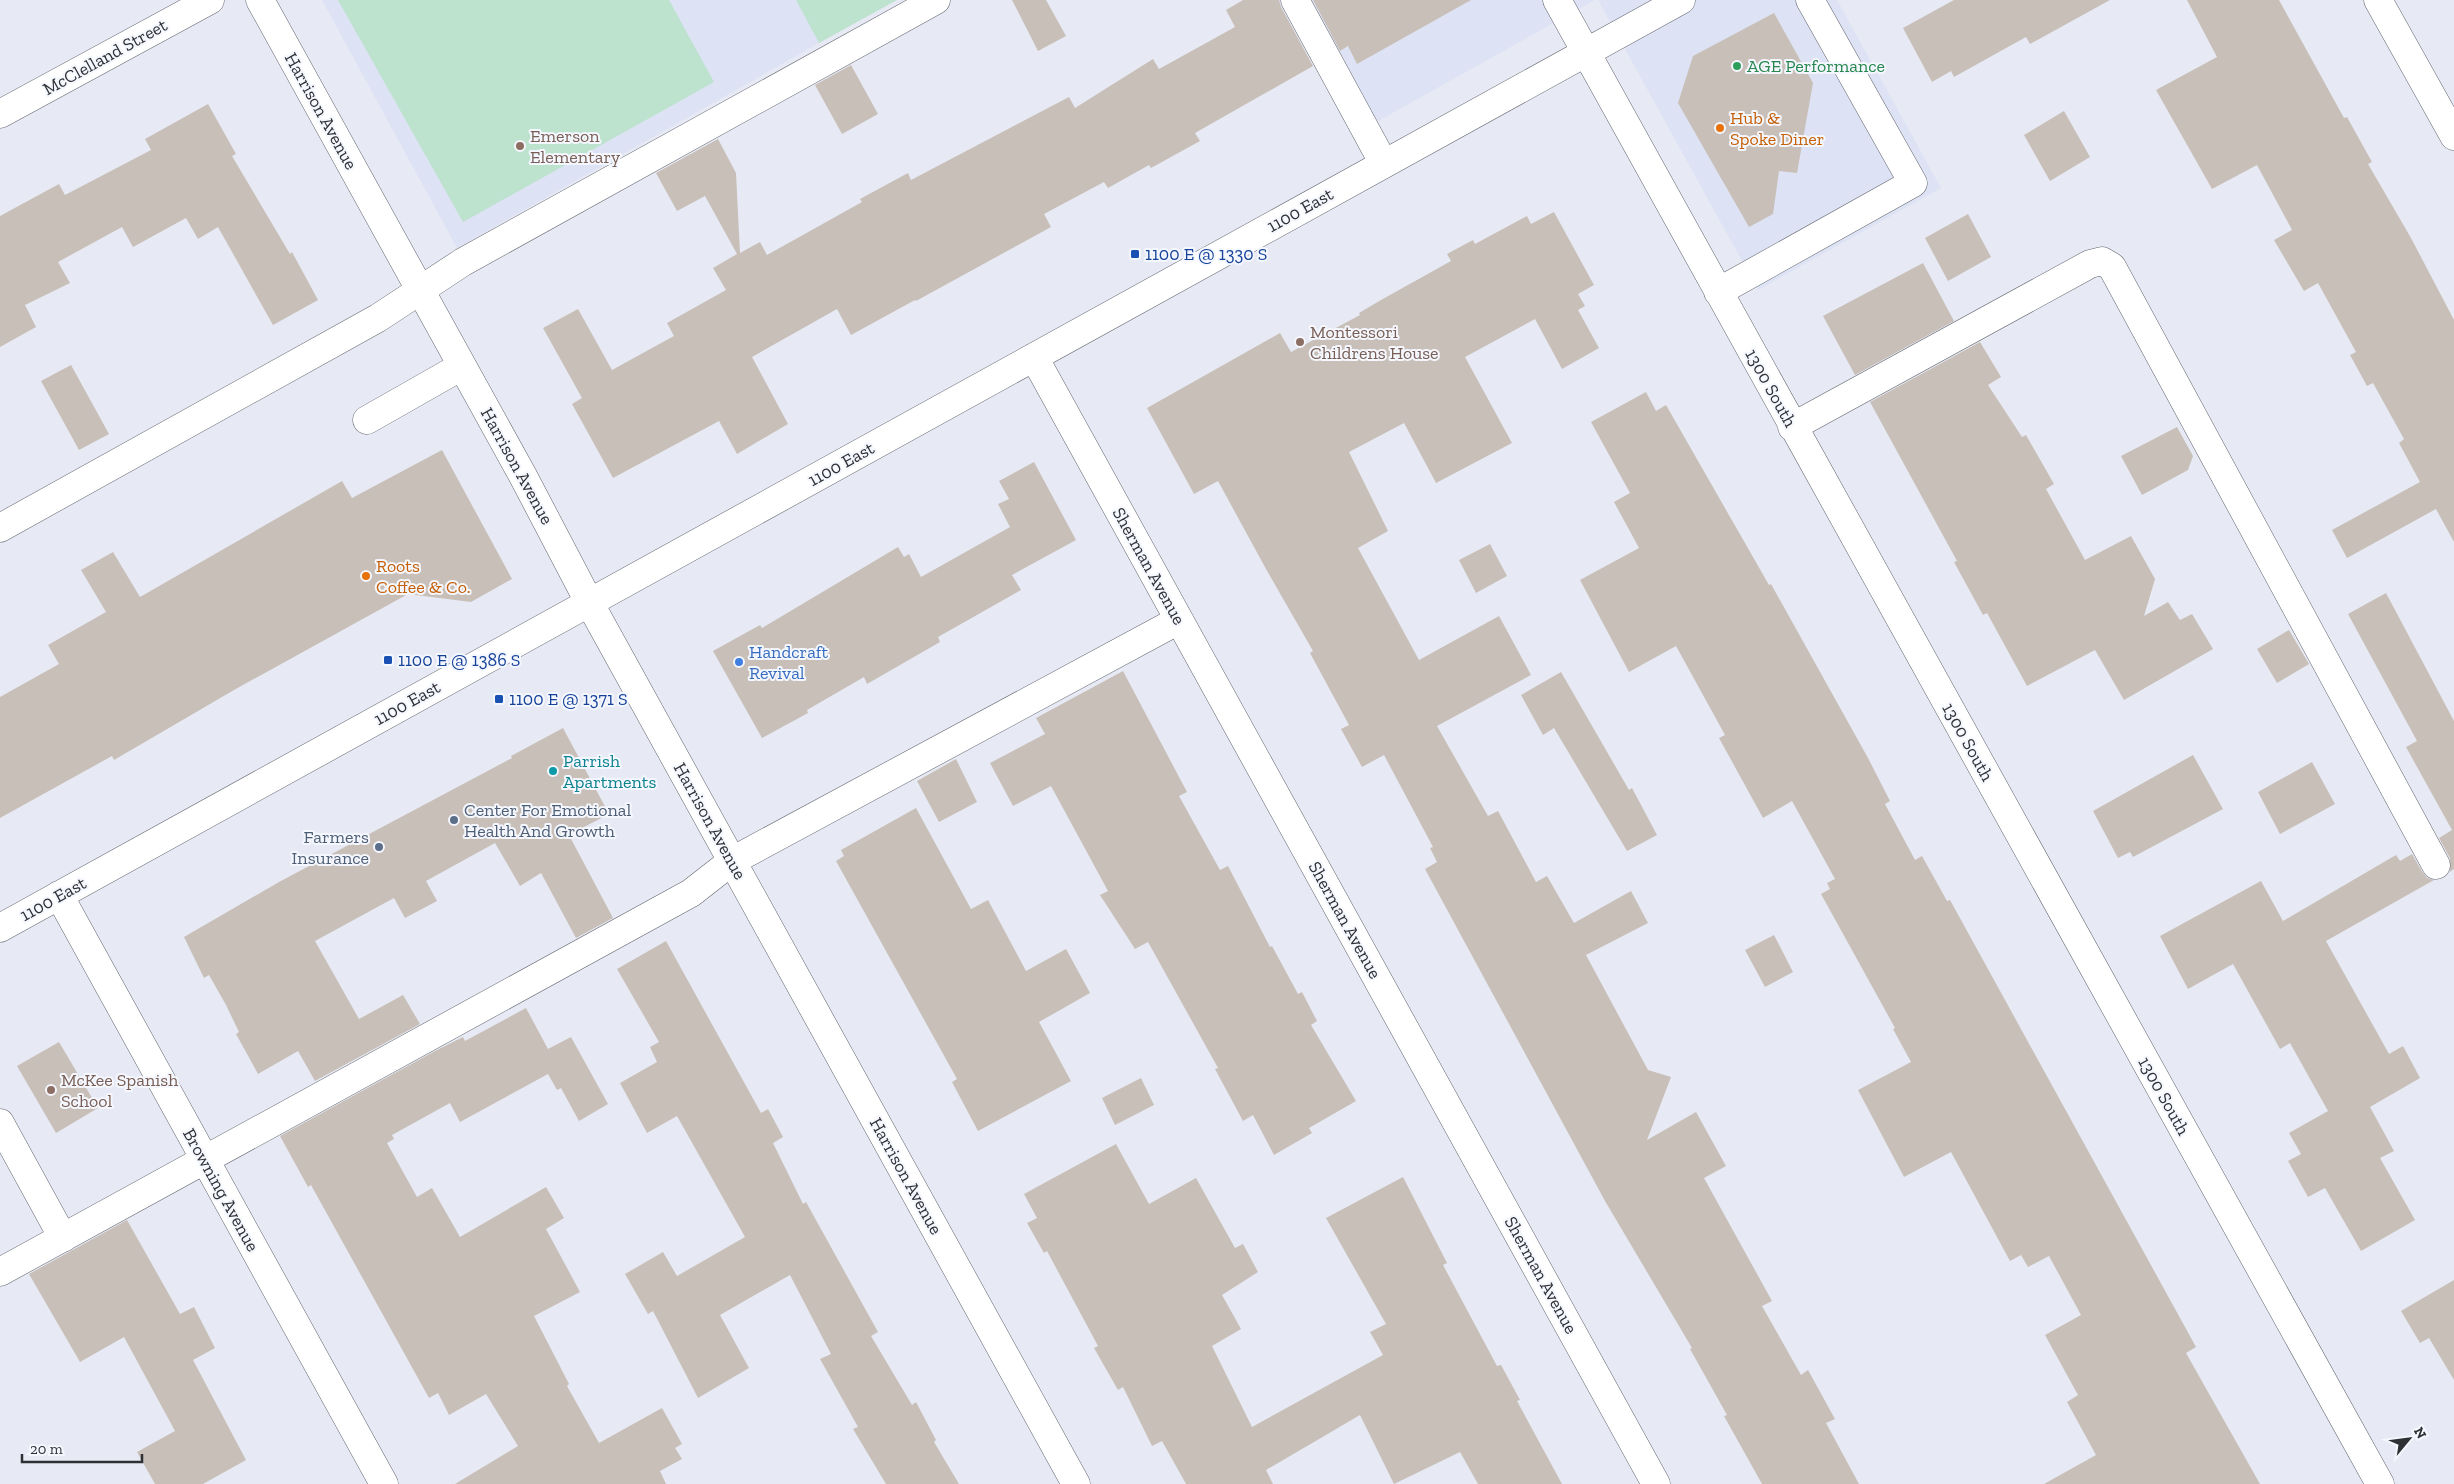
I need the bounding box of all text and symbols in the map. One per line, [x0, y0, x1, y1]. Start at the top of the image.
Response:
street label: McClelland Street [39, 14, 171, 100]
street label: Harrison Avenue [280, 49, 362, 173]
place label: AGE Performance [1747, 55, 1885, 77]
marker: AGE Performance [1731, 60, 1743, 72]
place label: Hub & Spoke Diner [1730, 107, 1824, 150]
marker: Hub & Spoke Diner [1714, 122, 1726, 134]
place label: Emerson Elementary [530, 125, 621, 168]
marker: Emerson Elementary [514, 140, 526, 152]
street label: 1100 East [1263, 183, 1337, 237]
place label: 1100 E @ 1330 S [1145, 243, 1267, 265]
marker: 1100 E @ 1330 S [1129, 248, 1141, 260]
place label: Montessori Childrens House [1310, 321, 1439, 364]
marker: Montessori Childrens House [1294, 336, 1306, 348]
street label: 1300 South [1740, 345, 1802, 431]
street label: Harrison Avenue [476, 404, 558, 528]
street label: 1100 East [804, 437, 878, 491]
street label: Sherman Avenue [1108, 503, 1190, 629]
place label: Roots Coffee & Co. [376, 555, 471, 598]
marker: Roots Coffee & Co. [360, 570, 372, 582]
place label: Handcraft Revival [749, 641, 829, 684]
place label: 1100 E @ 1386 S [398, 649, 520, 671]
marker: 1100 E @ 1386 S [382, 654, 394, 666]
marker: Handcraft Revival [733, 656, 745, 668]
street label: 1100 East [370, 676, 444, 730]
place label: 1100 E @ 1371 S [509, 688, 628, 710]
marker: 1100 E @ 1371 S [493, 693, 505, 705]
street label: 1300 South [1937, 699, 1999, 785]
place label: Parrish Apartments [563, 750, 656, 793]
street label: Harrison Avenue [669, 759, 751, 883]
marker: Parrish Apartments [547, 765, 559, 777]
place label: Center For Emotional Health And Growth [464, 799, 631, 842]
marker: Center For Emotional Health And Growth [448, 814, 460, 826]
place label: Farmers Insurance [292, 826, 369, 869]
marker: Farmers Insurance [373, 841, 385, 853]
street label: Sherman Avenue [1304, 857, 1386, 983]
street label: 1100 East [16, 872, 90, 926]
street label: 1300 South [2133, 1053, 2195, 1139]
place label: McKee Spanish School [61, 1069, 178, 1112]
marker: McKee Spanish School [45, 1084, 57, 1096]
street label: Harrison Avenue [865, 1114, 947, 1238]
street label: Browning Avenue [178, 1125, 264, 1255]
street label: Sherman Avenue [1500, 1212, 1582, 1338]
north arrow [2384, 1414, 2434, 1464]
text: N [2410, 1424, 2430, 1442]
scale bar [22, 1432, 142, 1464]
text: 20 m [30, 1440, 63, 1458]

